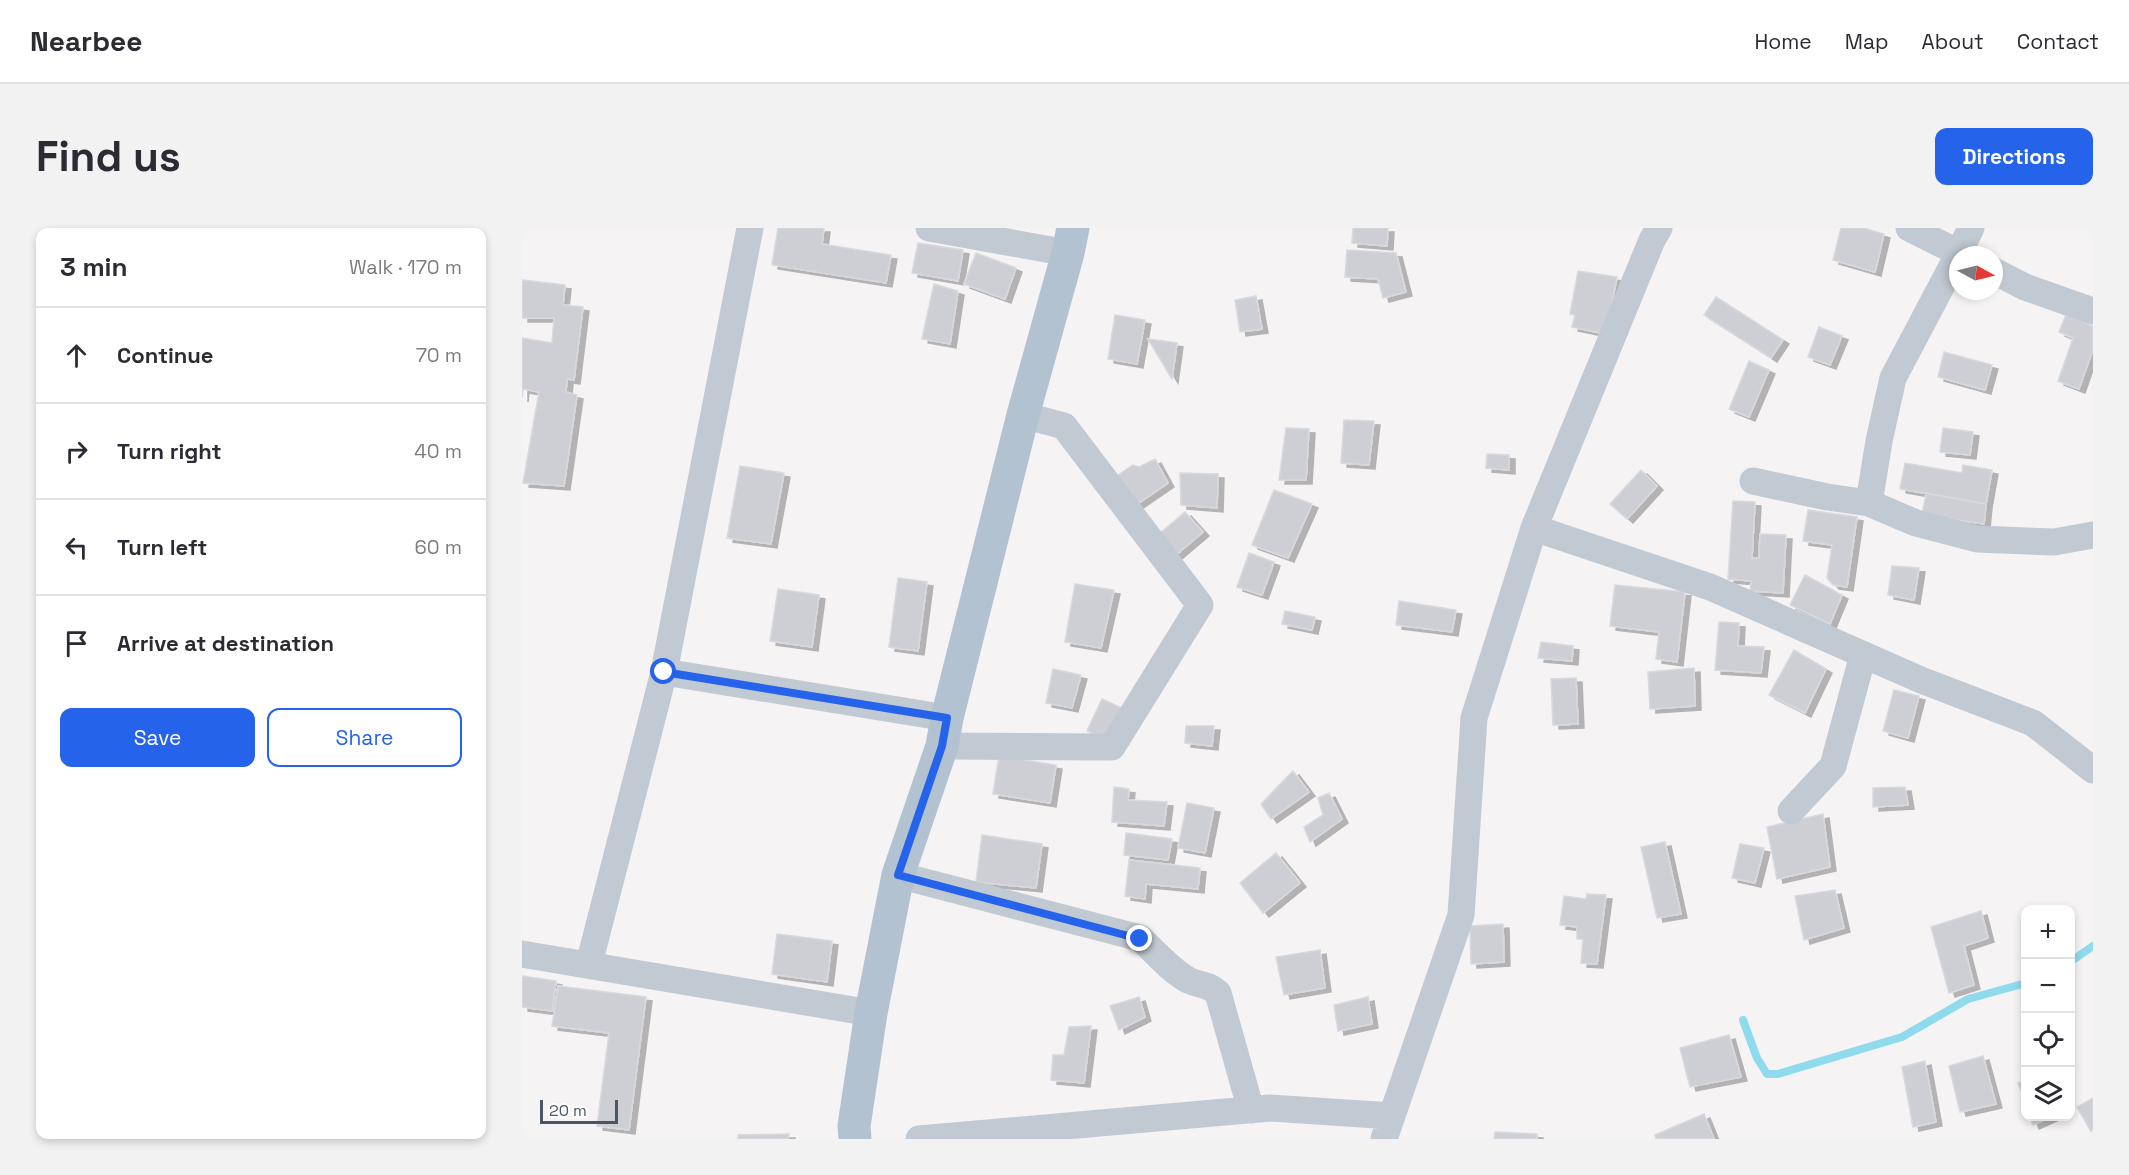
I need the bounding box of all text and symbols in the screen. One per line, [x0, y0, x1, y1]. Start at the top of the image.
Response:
text: Nearbee [30, 23, 142, 59]
text: Home [1754, 28, 1812, 55]
text: Map [1845, 28, 1889, 55]
text: About [1922, 28, 1984, 55]
text: Contact [2017, 28, 2099, 55]
button: Directions [1935, 128, 2093, 185]
text: Find us [36, 130, 181, 183]
north arrow [1949, 246, 2003, 300]
text: 3 min [60, 250, 128, 284]
text: Walk · 170 m [349, 254, 462, 280]
icon: ahead [60, 339, 93, 372]
text: Continue [117, 341, 213, 369]
text: 70 m [416, 342, 462, 368]
icon: right [60, 435, 93, 468]
text: Turn right [117, 437, 222, 465]
text: 40 m [414, 438, 462, 464]
icon: left [60, 531, 93, 564]
text: Turn left [117, 533, 207, 561]
text: 60 m [415, 534, 462, 560]
icon: arrive [60, 627, 93, 660]
text: Arrive at destination [117, 629, 334, 657]
route start [650, 658, 676, 684]
button: Save [60, 708, 255, 767]
button: Share [267, 708, 462, 767]
map controls [2021, 905, 2075, 1121]
button: + [2021, 905, 2075, 959]
route end [1126, 925, 1152, 951]
button: − [2021, 959, 2075, 1013]
button: locate [2021, 1013, 2075, 1067]
button: layers [2021, 1067, 2075, 1121]
scale bar [540, 1097, 618, 1124]
text: 20 m [549, 1100, 587, 1121]

